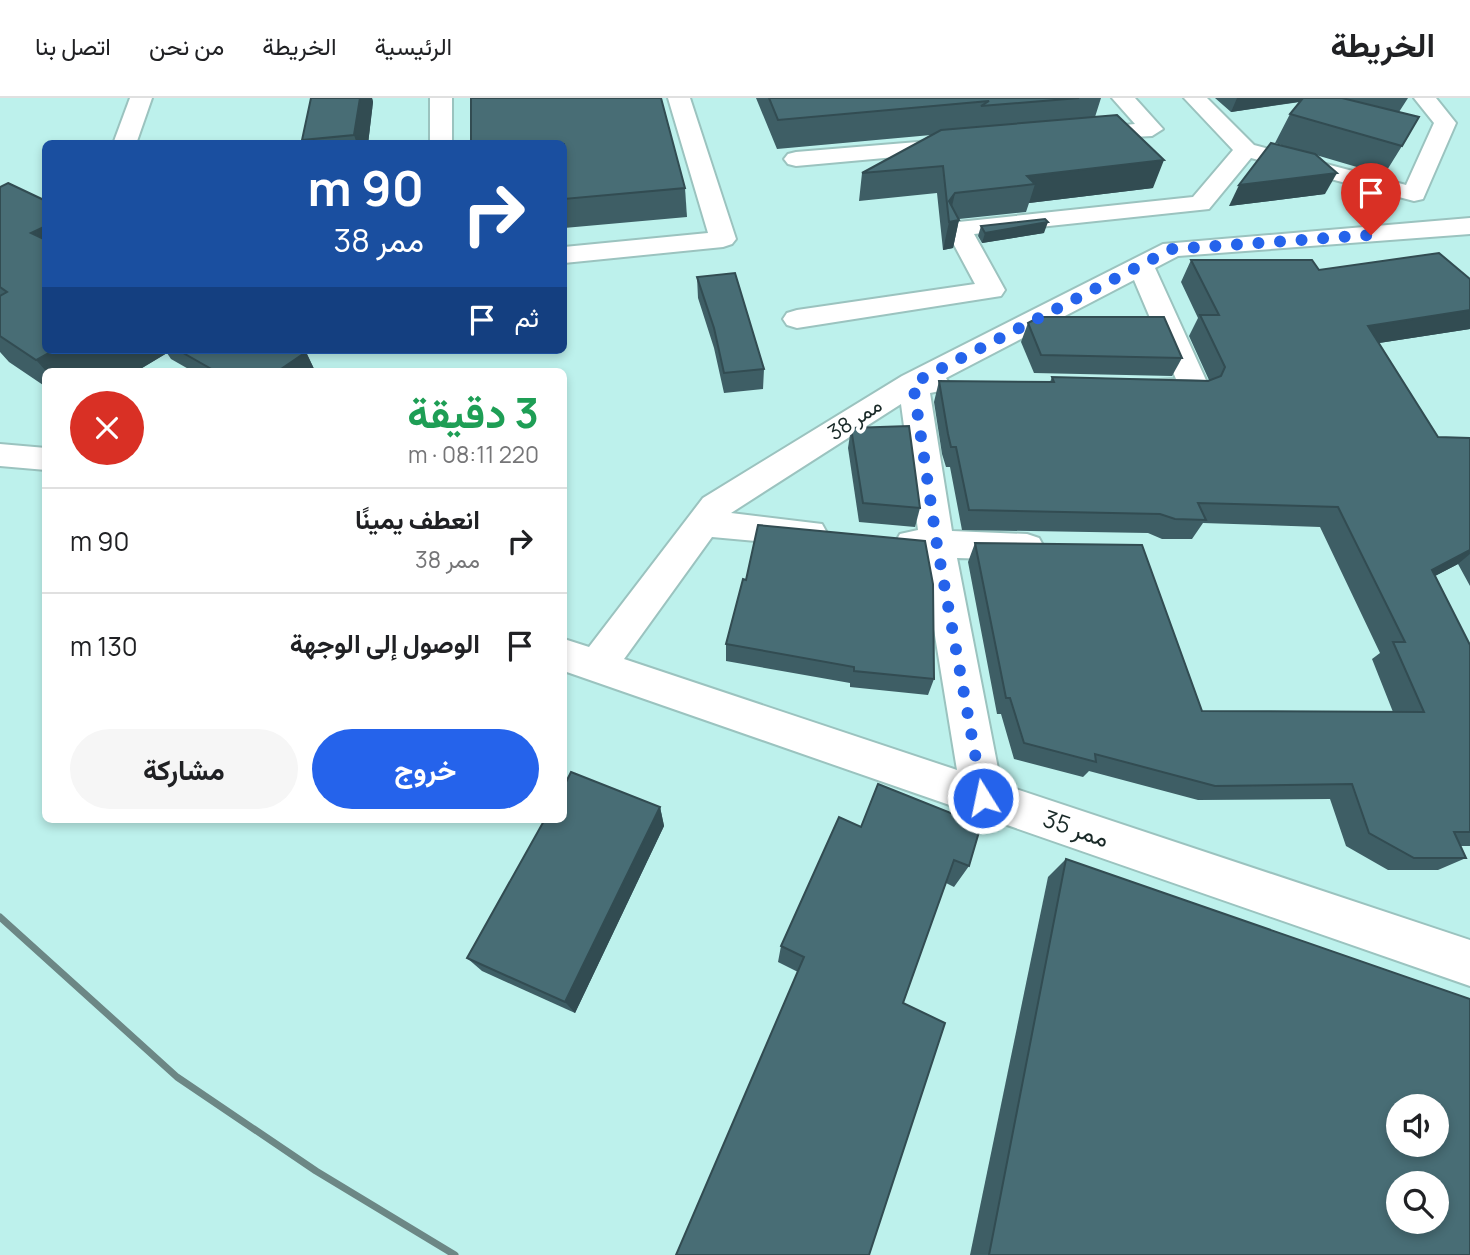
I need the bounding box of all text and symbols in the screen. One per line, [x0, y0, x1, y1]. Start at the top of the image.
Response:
text: الخريطة [1331, 22, 1435, 67]
text: اتصل بنا [35, 29, 111, 62]
text: من نحن [149, 29, 224, 62]
text: الخريطة [262, 29, 337, 62]
text: الرئيسية [375, 29, 452, 62]
text: 90 m [307, 154, 424, 221]
pin [1341, 163, 1401, 235]
icon: right [448, 168, 539, 259]
icon: arrive [1352, 174, 1390, 212]
text: ممر 38 [334, 218, 424, 262]
text: ثم [515, 299, 539, 335]
icon: arrive [463, 301, 501, 339]
text: 3 دقيقة [407, 383, 539, 441]
street label: ممر 38 [822, 390, 887, 446]
button: close [70, 391, 144, 465]
text: 220 m · 08:11 [408, 438, 539, 470]
text: انعطف يمينًا [355, 501, 480, 537]
icon: right [501, 522, 539, 560]
text: 90 m [70, 523, 129, 559]
text: ممر 38 [415, 543, 480, 575]
text: الوصول إلى الوجهة [290, 625, 480, 661]
icon: arrive [501, 627, 539, 665]
text: 130 m [70, 628, 138, 664]
button: مشاركة [70, 729, 298, 809]
button: خروج [312, 729, 539, 809]
position arrow [946, 761, 1020, 835]
street label: ممر 35 [1039, 801, 1114, 854]
map controls [1386, 1094, 1449, 1234]
button: sound [1386, 1094, 1449, 1157]
button: search [1386, 1171, 1449, 1234]

